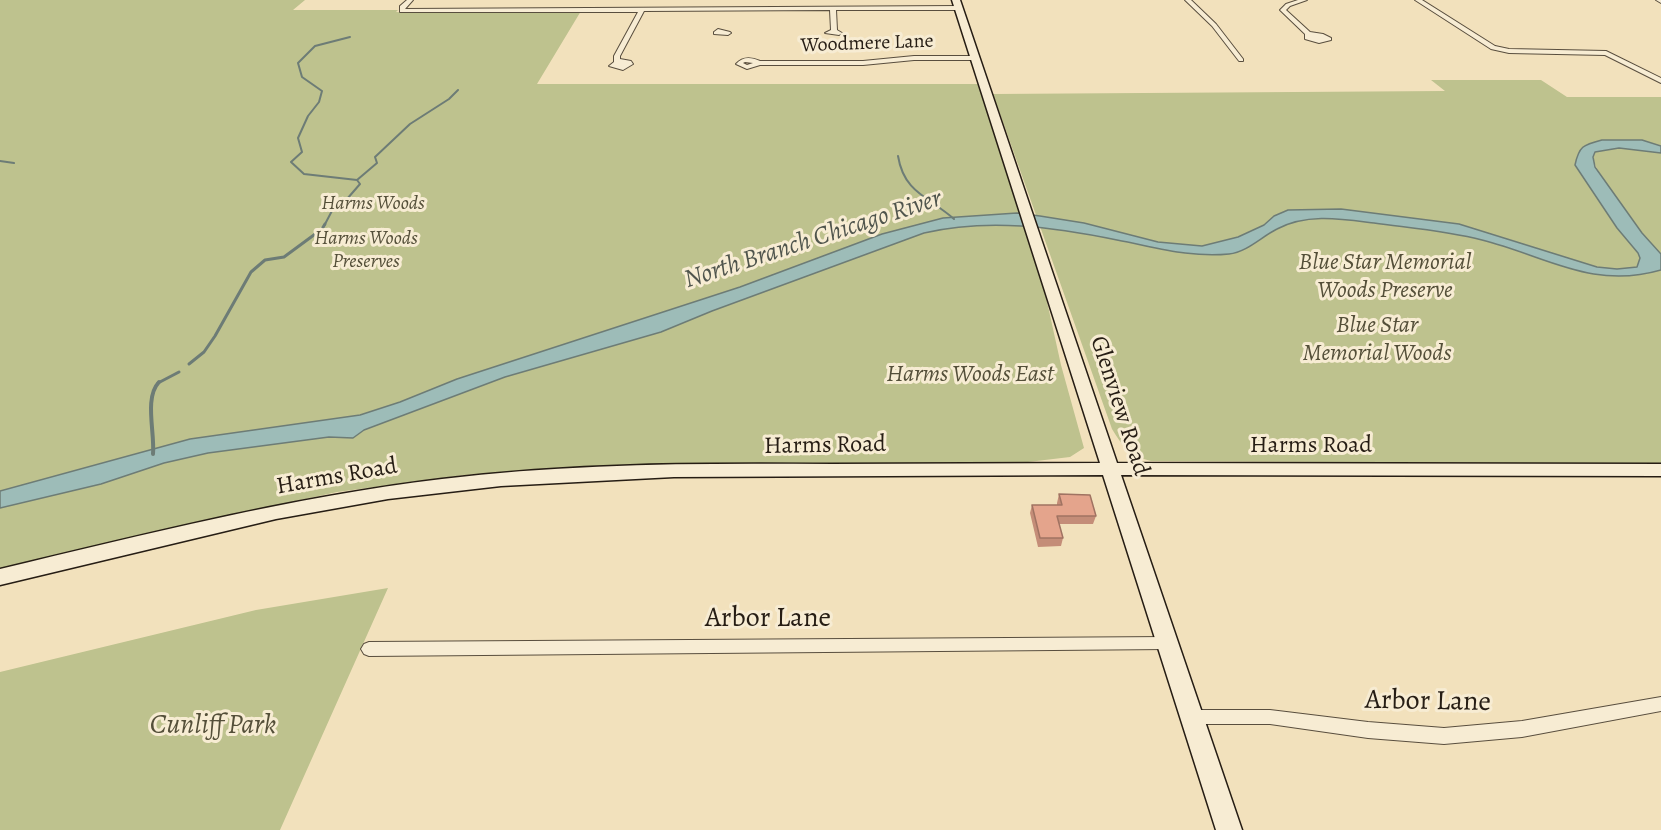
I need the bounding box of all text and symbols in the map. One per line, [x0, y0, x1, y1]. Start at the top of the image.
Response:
street label: Woodmere Lane [800, 30, 934, 58]
water label: North Branch Chicago River [680, 184, 946, 296]
park label: Harms Woods [321, 192, 425, 216]
park label: Harms Woods Preserves [314, 227, 418, 274]
park label: Blue Star Memorial Woods Preserve [1298, 249, 1472, 305]
park label: Blue Star Memorial Woods [1302, 312, 1452, 368]
street label: Glenview Road [1083, 333, 1155, 479]
park label: Harms Woods East [886, 361, 1054, 389]
street label: Harms Road [764, 431, 886, 461]
street label: Harms Road [1250, 432, 1372, 460]
street label: Harms Road [274, 452, 400, 502]
street label: Arbor Lane [705, 602, 831, 636]
street label: Arbor Lane [1365, 684, 1491, 720]
park label: Cunliff Park [150, 709, 276, 743]

